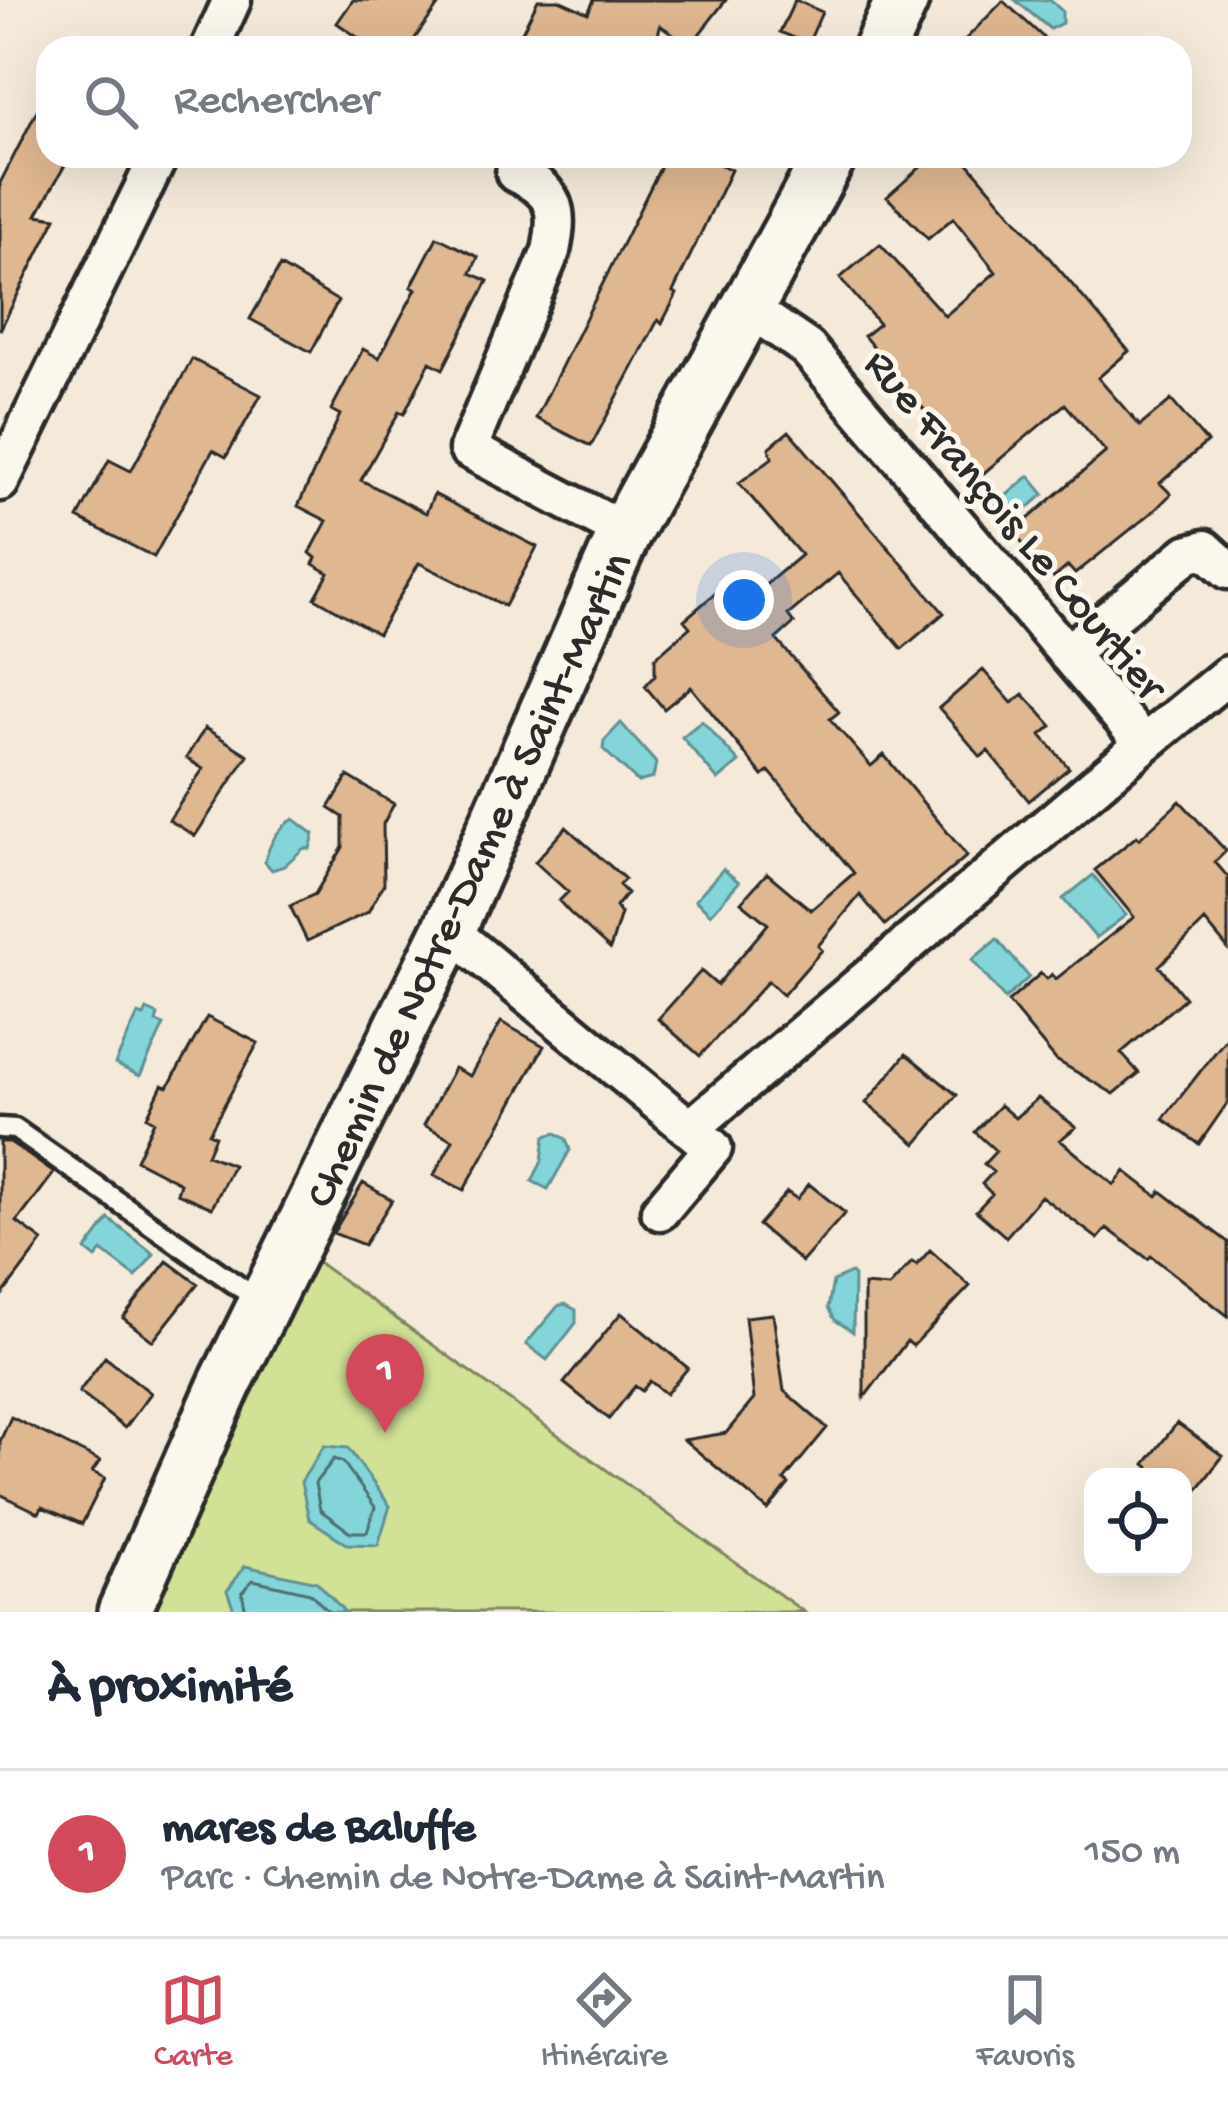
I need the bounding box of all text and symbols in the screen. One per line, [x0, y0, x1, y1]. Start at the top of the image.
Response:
search box [36, 36, 1192, 168]
icon: search [78, 69, 144, 135]
text: Rechercher [174, 76, 378, 129]
street label: Rue François Le Courtier [850, 340, 1177, 716]
street label: Chemin de Notre-Dame à Saint-Martin [296, 545, 647, 1217]
your location [714, 570, 774, 630]
pin: 1 [346, 1334, 424, 1433]
map controls [1084, 1468, 1192, 1576]
button: locate [1084, 1468, 1192, 1576]
text: À proximité [48, 1660, 292, 1720]
text: mares de Baluffe [162, 1804, 475, 1857]
text: 1 [79, 1831, 95, 1877]
text: 150 m [1085, 1831, 1180, 1877]
text: Parc · Chemin de Notre-Dame à Saint-Martin [162, 1857, 884, 1903]
tab: Carte [154, 1967, 233, 2077]
tab: Itinéraire [541, 1967, 668, 2077]
tab: Favoris [976, 1967, 1074, 2077]

